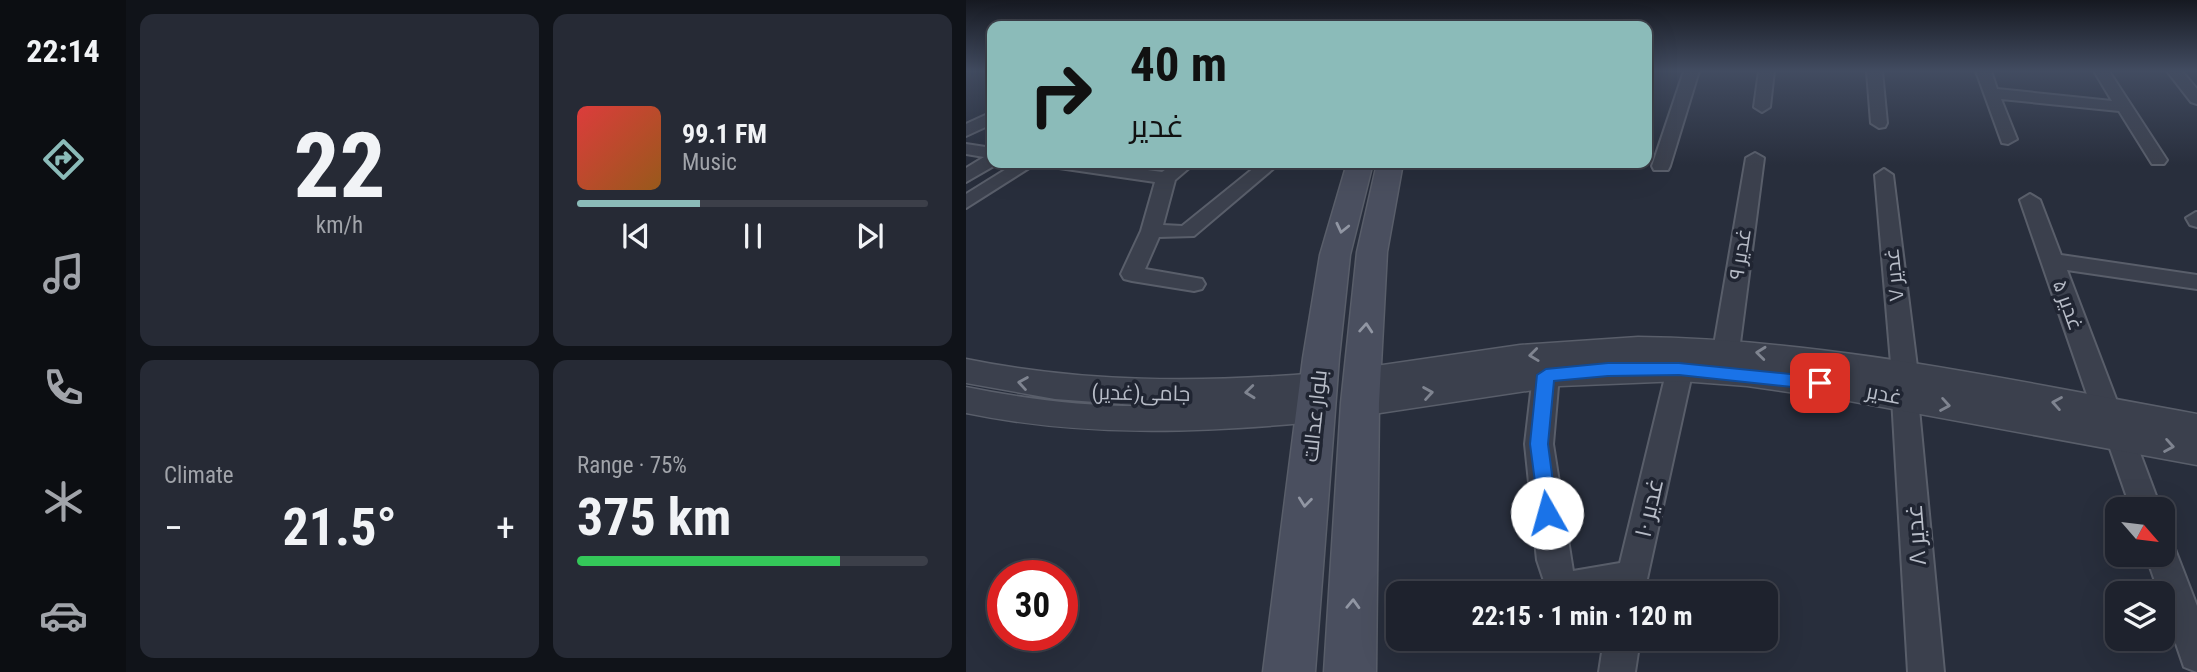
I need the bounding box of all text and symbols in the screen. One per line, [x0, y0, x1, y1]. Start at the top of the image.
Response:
text: 22:14 [26, 32, 100, 70]
text: 40 m [1130, 36, 1227, 93]
icon: right [1015, 49, 1106, 140]
text: غدیر [1130, 107, 1184, 145]
text: 22 [294, 113, 385, 219]
text: 99.1 FM [682, 119, 767, 149]
icon: directions [39, 135, 88, 184]
text: Music [682, 149, 737, 176]
text: km/h [316, 212, 363, 239]
icon: previous [617, 217, 655, 255]
icon: pause [734, 217, 772, 255]
icon: next [851, 217, 889, 255]
one-way arrow [1336, 222, 1350, 234]
street label: غدیر ۹ [1724, 227, 1756, 281]
street label: غدیر ۷ [1879, 247, 1909, 303]
icon: music [39, 249, 88, 298]
street label: غدیر ۵ [2048, 277, 2088, 333]
one-way arrow [1358, 322, 1373, 333]
one-way arrow [1755, 346, 1766, 361]
one-way arrow [1528, 347, 1540, 362]
pin [1790, 353, 1850, 413]
icon: phone [39, 363, 88, 412]
icon: arrive [1801, 364, 1839, 402]
street label: بلوار عدالت [1298, 369, 1332, 463]
one-way arrow [1017, 376, 1029, 391]
street label: غدیر [1863, 379, 1904, 409]
street label: جامی(غدیر) [1091, 380, 1191, 407]
one-way arrow [1244, 384, 1255, 399]
one-way arrow [1422, 386, 1434, 401]
one-way arrow [2052, 396, 2063, 411]
one-way arrow [1939, 397, 1951, 412]
one-way arrow [2163, 438, 2175, 453]
text: Range · 75% [577, 452, 687, 479]
text: Climate [164, 462, 234, 489]
position arrow [1510, 476, 1584, 550]
street label: غدیر ۱۰ [1629, 476, 1669, 540]
icon: climate [39, 477, 88, 526]
text: 375 km [577, 487, 731, 548]
one-way arrow [1298, 496, 1313, 508]
text: 21.5° [282, 497, 397, 558]
north arrow [2105, 497, 2175, 567]
map controls [2105, 497, 2175, 651]
street label: غدیر ۸ [1900, 504, 1932, 566]
text: − [164, 506, 183, 550]
text: + [496, 506, 515, 550]
speed limit sign: 30 [987, 560, 1078, 651]
button: layers [2105, 581, 2175, 651]
icon: car [39, 591, 88, 640]
one-way arrow [1345, 598, 1360, 609]
text: 22:15 · 1 min · 120 m [1472, 601, 1692, 631]

